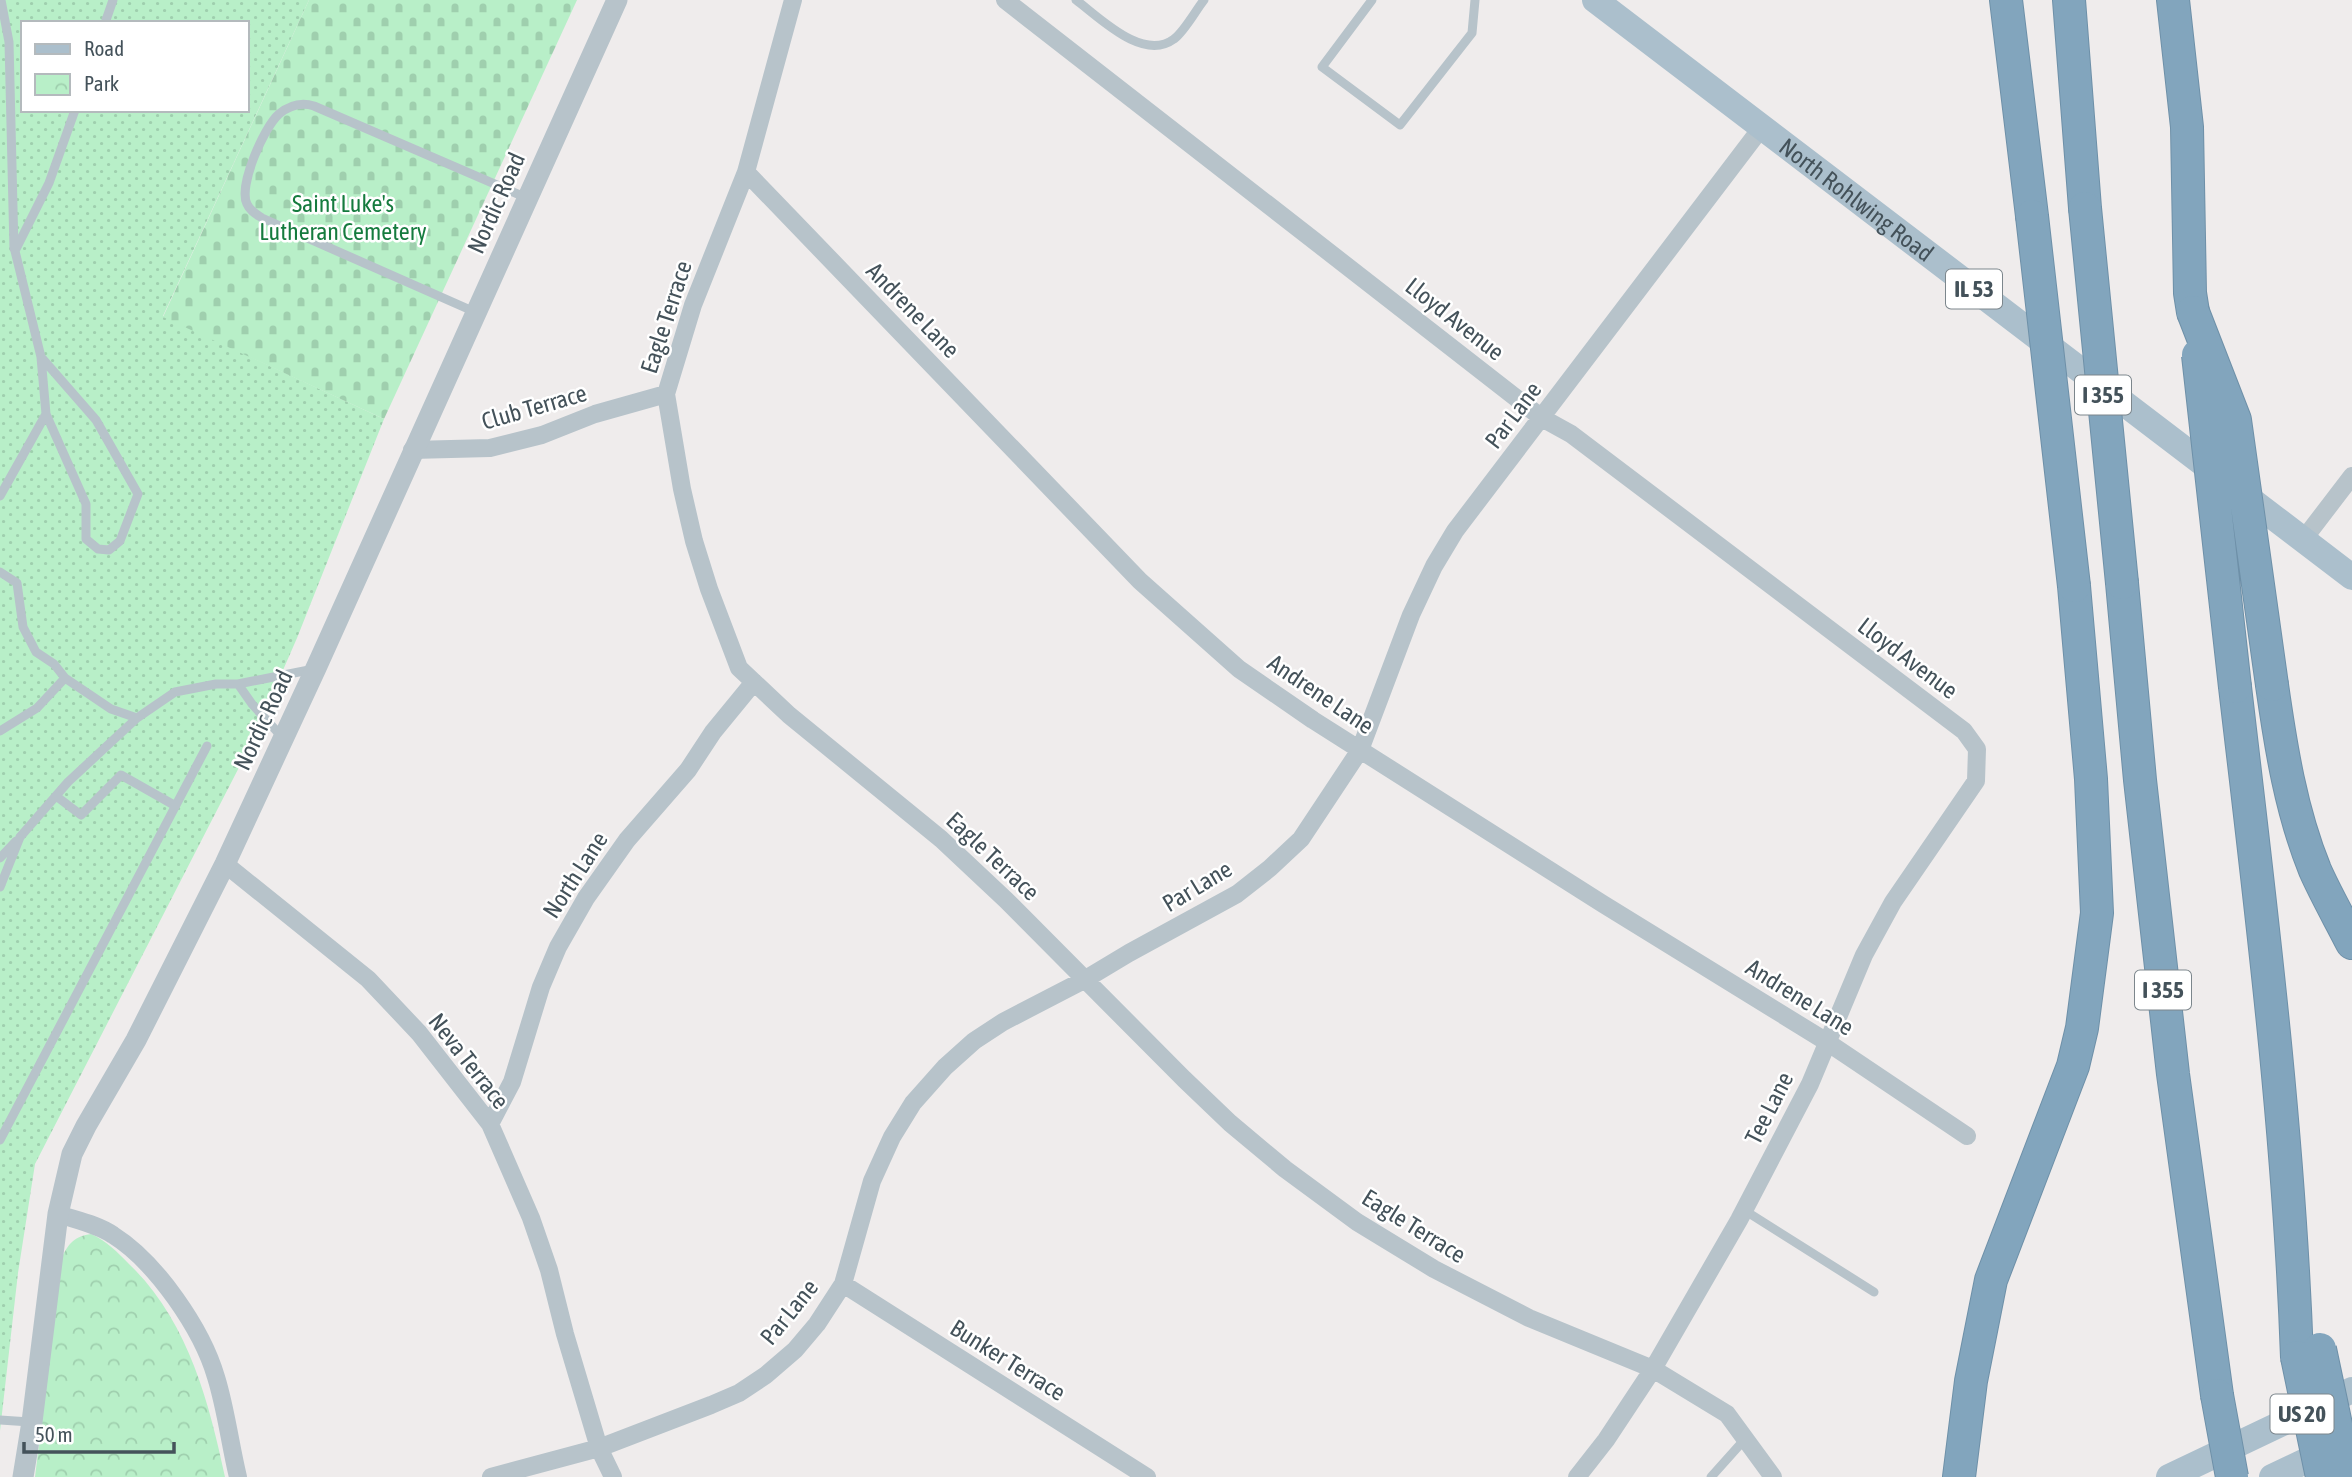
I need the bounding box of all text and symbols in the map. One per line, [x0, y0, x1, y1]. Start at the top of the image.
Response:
legend [21, 21, 248, 112]
text: Road [84, 36, 124, 60]
text: Park [84, 71, 119, 95]
street label: North Rohlwing Road [1774, 132, 1939, 267]
street label: Nordic Road [462, 148, 530, 258]
park label: Saint Luke's Lutheran Cemetery [259, 190, 427, 245]
street label: Eagle Terrace [635, 257, 697, 377]
street label: Andrene Lane [861, 257, 965, 363]
road number: IL 53 [1946, 270, 2002, 308]
street label: Lloyd Avenue [1401, 272, 1509, 366]
road number: I 355 [2075, 376, 2131, 414]
street label: Par Lane [1479, 377, 1547, 453]
street label: Club Terrace [478, 379, 590, 435]
street label: Lloyd Avenue [1853, 612, 1963, 704]
street label: Andrene Lane [1263, 649, 1379, 739]
street label: Nordic Road [228, 666, 298, 774]
street label: Eagle Terrace [941, 806, 1045, 906]
street label: North Lane [537, 827, 613, 923]
street label: Par Lane [1158, 855, 1236, 917]
street label: Andrene Lane [1741, 953, 1859, 1041]
road number: I 355 [2135, 970, 2191, 1009]
street label: Neva Terrace [423, 1008, 515, 1114]
street label: Tee Lane [1739, 1068, 1799, 1148]
street label: Eagle Terrace [1357, 1184, 1471, 1268]
street label: Par Lane [755, 1274, 823, 1350]
street label: Bunker Terrace [945, 1314, 1071, 1406]
road number: US 20 [2270, 1394, 2334, 1434]
scale bar [24, 1410, 175, 1454]
text: 50 m [35, 1422, 73, 1446]

